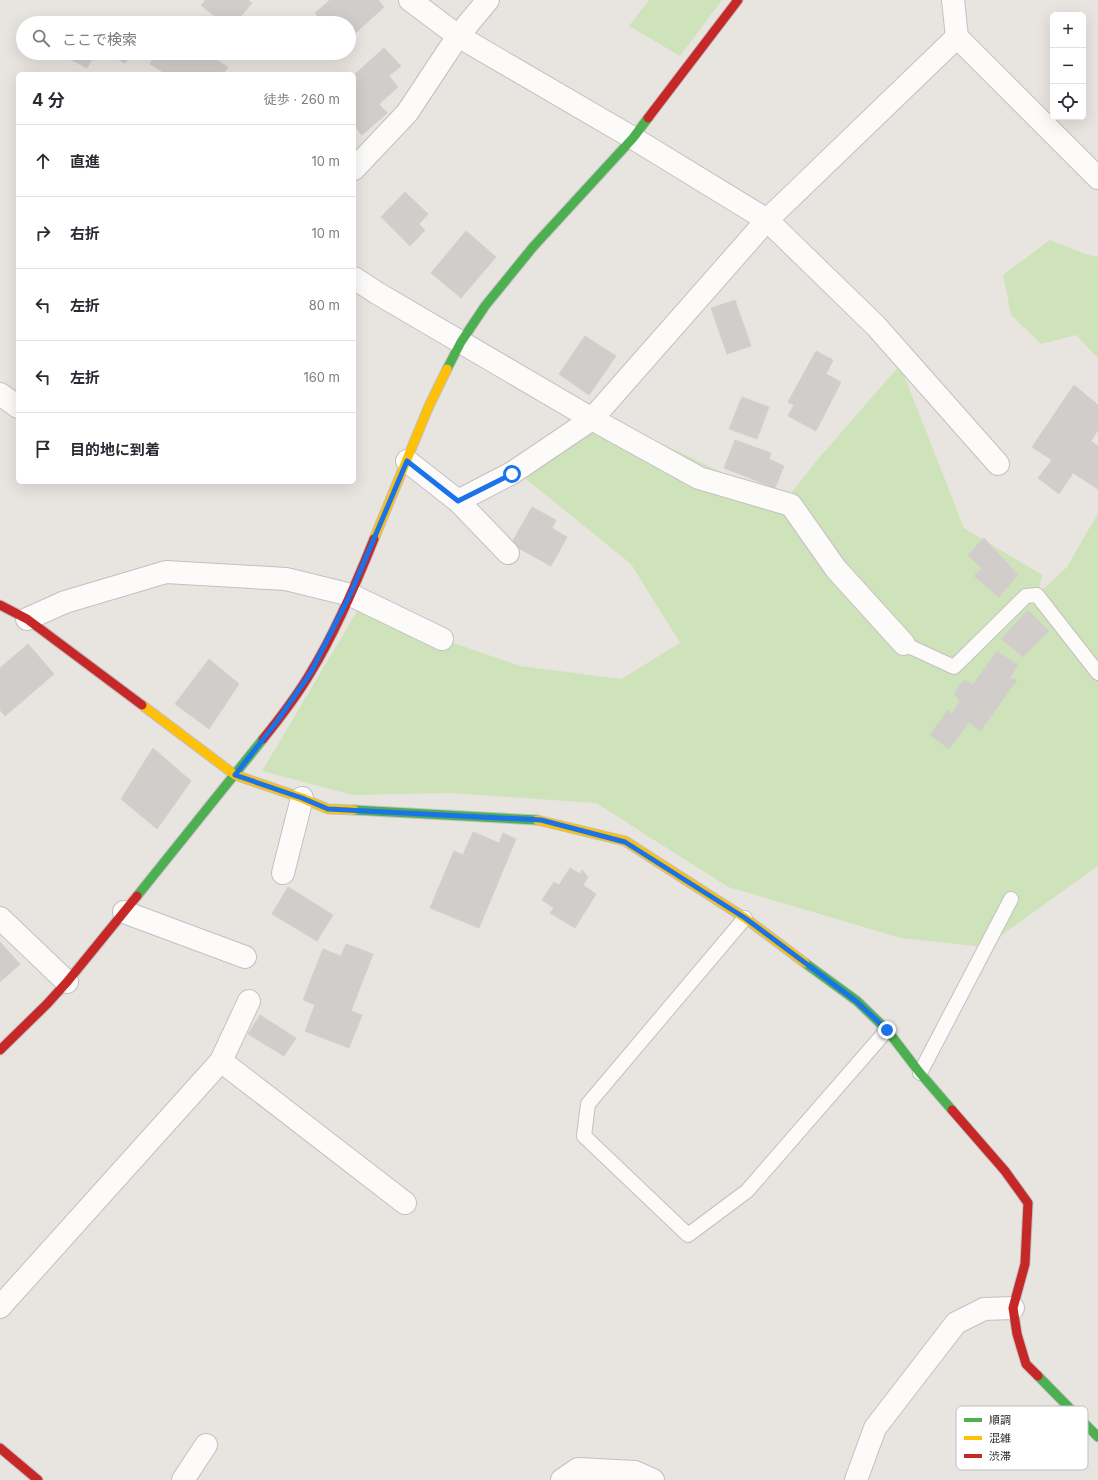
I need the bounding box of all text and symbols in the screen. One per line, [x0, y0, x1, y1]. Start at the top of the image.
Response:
map controls [1050, 12, 1086, 120]
button: + [1050, 12, 1086, 48]
search box [16, 16, 356, 60]
icon: search [30, 27, 52, 49]
text: ここで検索 [62, 30, 137, 49]
button: − [1050, 48, 1086, 84]
button: locate [1050, 84, 1086, 120]
text: 4 分 [32, 90, 65, 110]
text: 徒歩 · 260 m [264, 91, 340, 107]
icon: ahead [32, 150, 54, 172]
text: 直進 [70, 152, 100, 171]
text: 10 m [311, 153, 340, 169]
icon: right [32, 222, 54, 244]
text: 右折 [70, 224, 100, 243]
text: 10 m [311, 225, 340, 241]
icon: left [32, 294, 54, 316]
text: 左折 [70, 296, 100, 315]
text: 80 m [309, 297, 340, 313]
icon: left [32, 366, 54, 388]
text: 左折 [70, 368, 100, 387]
text: 160 m [303, 369, 340, 385]
icon: arrive [32, 438, 54, 460]
text: 目的地に到着 [70, 440, 160, 459]
route start [503, 465, 521, 483]
route end [878, 1021, 896, 1039]
legend [956, 1406, 1088, 1470]
text: 順調 [989, 1413, 1011, 1427]
text: 混雑 [989, 1431, 1011, 1445]
text: 渋滞 [989, 1449, 1011, 1463]

